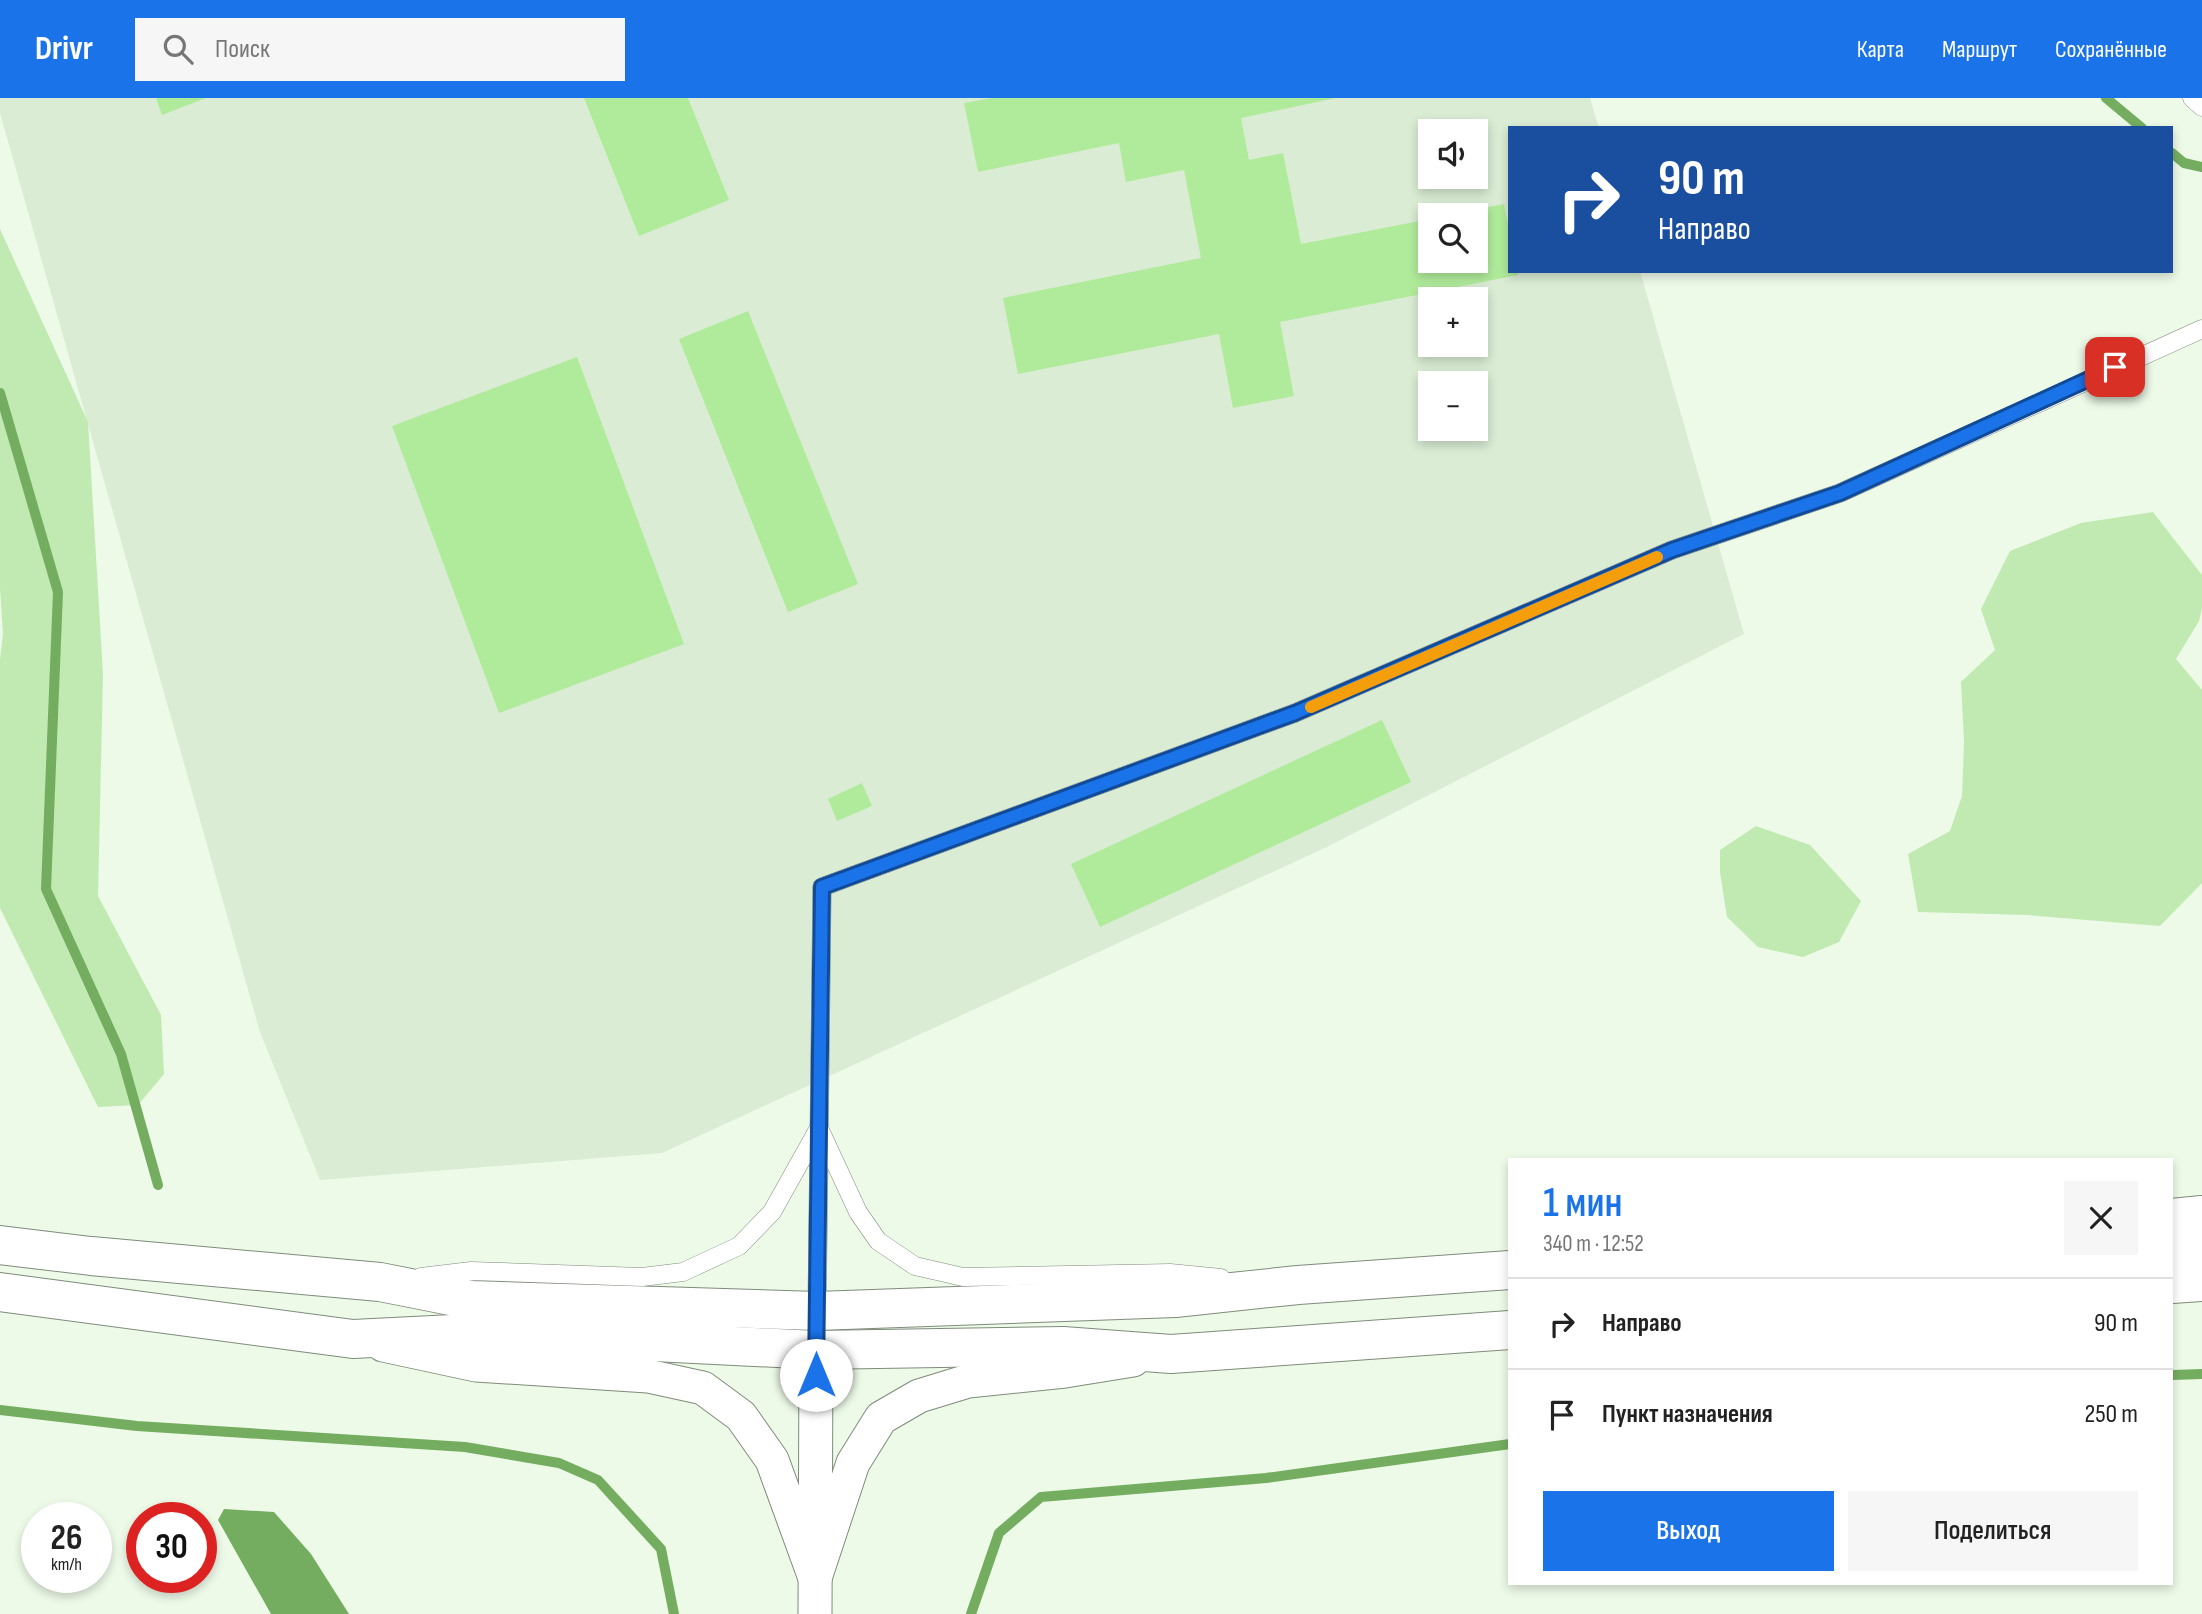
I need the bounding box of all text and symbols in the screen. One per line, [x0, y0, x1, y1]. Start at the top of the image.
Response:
search box [135, 18, 625, 81]
text: Drivr [35, 29, 93, 69]
icon: search [159, 30, 197, 68]
text: Поиск [215, 34, 270, 65]
text: Карта [1857, 35, 1904, 64]
text: Маршрут [1942, 35, 2017, 64]
text: Сохранённые [2055, 35, 2167, 64]
map controls [1418, 119, 1488, 441]
button: sound [1418, 119, 1488, 189]
text: 90 m [1658, 150, 1745, 209]
icon: right [1543, 154, 1634, 245]
button: search [1418, 203, 1488, 273]
text: Направо [1658, 210, 1751, 249]
button: + [1418, 287, 1488, 357]
pin [2085, 337, 2145, 397]
icon: arrive [2096, 348, 2134, 386]
button: − [1418, 371, 1488, 441]
text: 1 мин [1543, 1178, 1623, 1229]
button: close [2064, 1181, 2138, 1255]
text: 340 m · 12:52 [1543, 1230, 1644, 1258]
icon: right [1543, 1305, 1581, 1343]
text: Направо [1602, 1308, 1681, 1339]
text: 90 m [2094, 1308, 2138, 1339]
position arrow [779, 1338, 853, 1412]
icon: arrive [1543, 1396, 1581, 1434]
text: Пункт назначения [1602, 1399, 1773, 1430]
text: 250 m [2084, 1399, 2138, 1430]
button: Выход [1543, 1491, 1834, 1571]
button: Поделиться [1848, 1491, 2138, 1571]
speed limit sign: 30 [126, 1502, 217, 1593]
text: 26 [51, 1517, 82, 1560]
text: km/h [51, 1554, 82, 1575]

